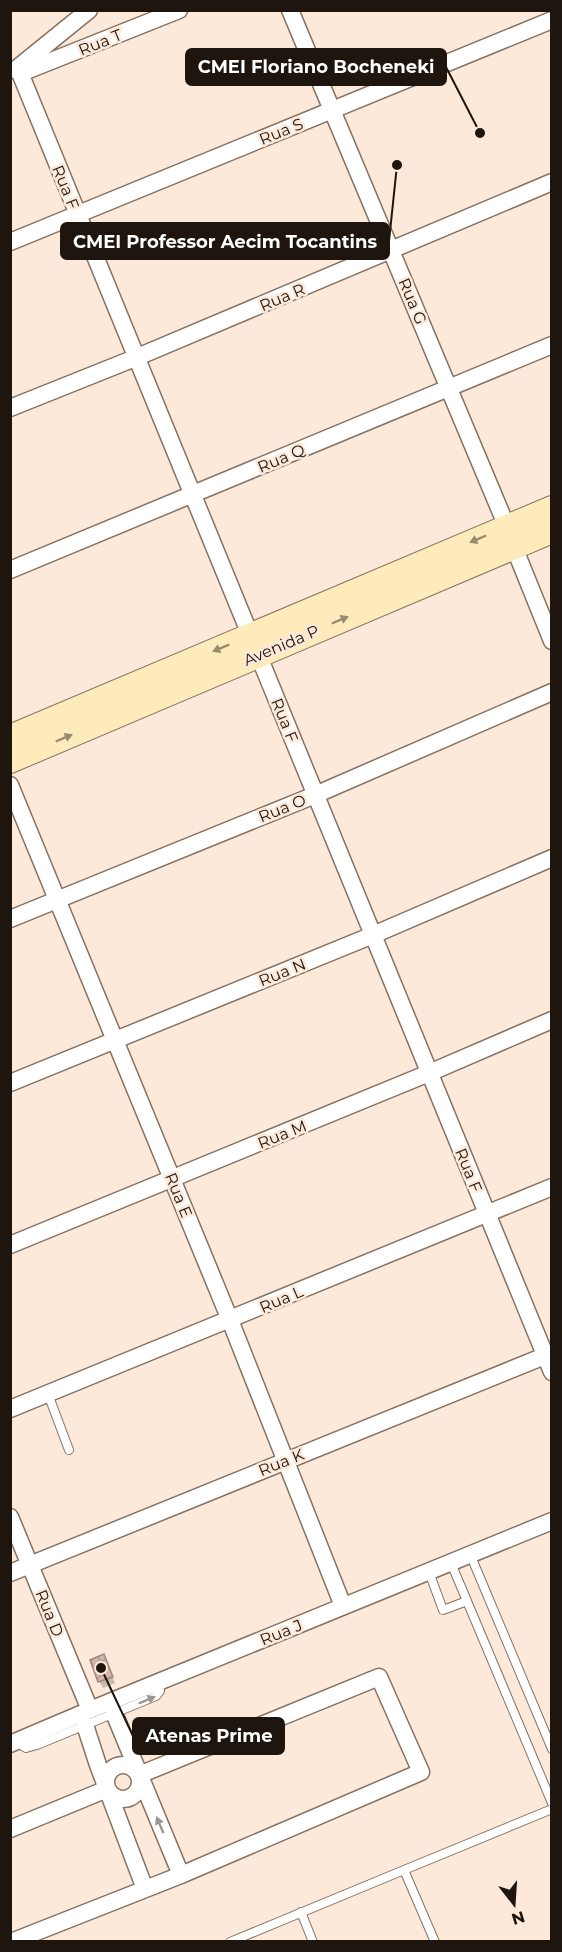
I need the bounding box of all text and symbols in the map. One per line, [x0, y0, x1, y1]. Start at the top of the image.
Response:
street label: Rua T [76, 25, 125, 60]
callout: CMEI Floriano Bocheneki [186, 49, 446, 85]
text: CMEI Floriano Bocheneki [198, 56, 434, 78]
street label: Rua S [256, 114, 306, 149]
street label: Rua F [48, 162, 83, 212]
callout: CMEI Professor Aecim Tocantins [61, 223, 389, 259]
text: CMEI Professor Aecim Tocantins [73, 231, 377, 253]
street label: Rua G [394, 275, 431, 327]
street label: Rua R [257, 279, 308, 315]
street label: Rua Q [255, 440, 308, 477]
one-way arrow [469, 535, 487, 544]
one-way arrow [331, 615, 349, 624]
street label: Avenida P [241, 621, 322, 670]
one-way arrow [212, 643, 230, 653]
street label: Rua F [267, 695, 302, 745]
one-way arrow [56, 733, 74, 743]
street label: Rua O [256, 790, 309, 827]
street label: Rua N [256, 954, 308, 990]
street label: Rua M [255, 1116, 309, 1153]
street label: Rua F [451, 1145, 486, 1195]
street label: Rua E [161, 1170, 196, 1220]
street label: Rua L [257, 1282, 306, 1317]
street label: Rua K [256, 1445, 307, 1480]
street label: Rua D [32, 1587, 68, 1640]
street label: Rua J [257, 1615, 305, 1650]
one-way arrow [138, 1695, 156, 1704]
callout: Atenas Prime [133, 1718, 284, 1754]
text: Atenas Prime [144, 1725, 273, 1747]
one-way arrow [155, 1816, 164, 1834]
north arrow [484, 1874, 544, 1934]
text: N [509, 1907, 527, 1929]

